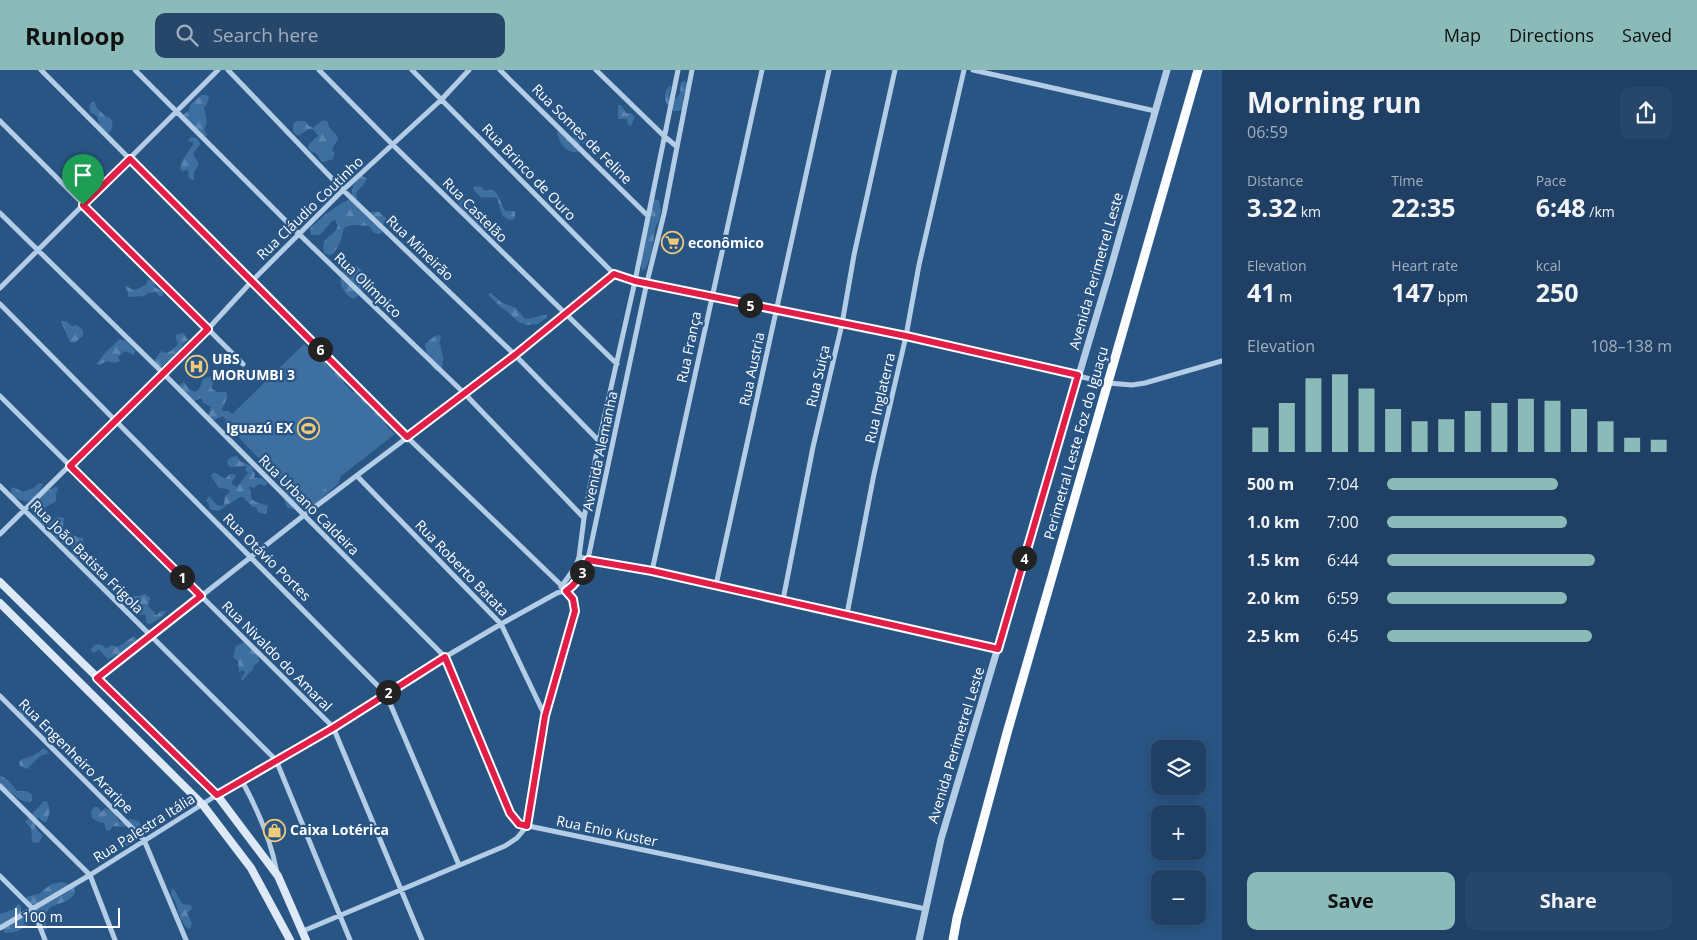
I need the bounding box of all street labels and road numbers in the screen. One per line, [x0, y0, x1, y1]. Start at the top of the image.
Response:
street label: Rua Somes de Feline [528, 79, 637, 188]
street label: Rua Brinco de Ouro [478, 119, 581, 224]
street label: Rua Cláudio Coutinho [252, 152, 367, 264]
street label: Rua Castelão [439, 173, 512, 246]
street label: Avenida Perimetrel Leste [1064, 190, 1127, 352]
street label: Rua Mineirão [383, 211, 458, 285]
street label: Rua Olímpico [331, 248, 406, 322]
street label: Rua França [672, 309, 705, 384]
street label: Rua Austria [734, 330, 769, 407]
street label: Rua Suiça [801, 343, 834, 409]
street label: Perimetral Leste Foz do Iguaçu [1039, 344, 1112, 542]
street label: Rua Inglaterra [860, 351, 899, 445]
street label: Avenida Alemanha [578, 389, 621, 512]
street label: Rua Urbano Caldeira [255, 450, 364, 559]
street label: Rua João Batista Frigola [27, 496, 148, 617]
street label: Rua Otávio Portes [219, 509, 316, 605]
street label: Rua Roberto Batata [411, 515, 513, 620]
street label: Rua Nivaldo do Amaral [218, 596, 337, 715]
street label: Avenida Perimetrel Leste [923, 664, 988, 825]
street label: Rua Engenheiro Araripe [15, 694, 138, 817]
street label: Rua Palestra Itália [89, 789, 198, 867]
street label: Rua Enio Kuster [555, 811, 660, 851]

